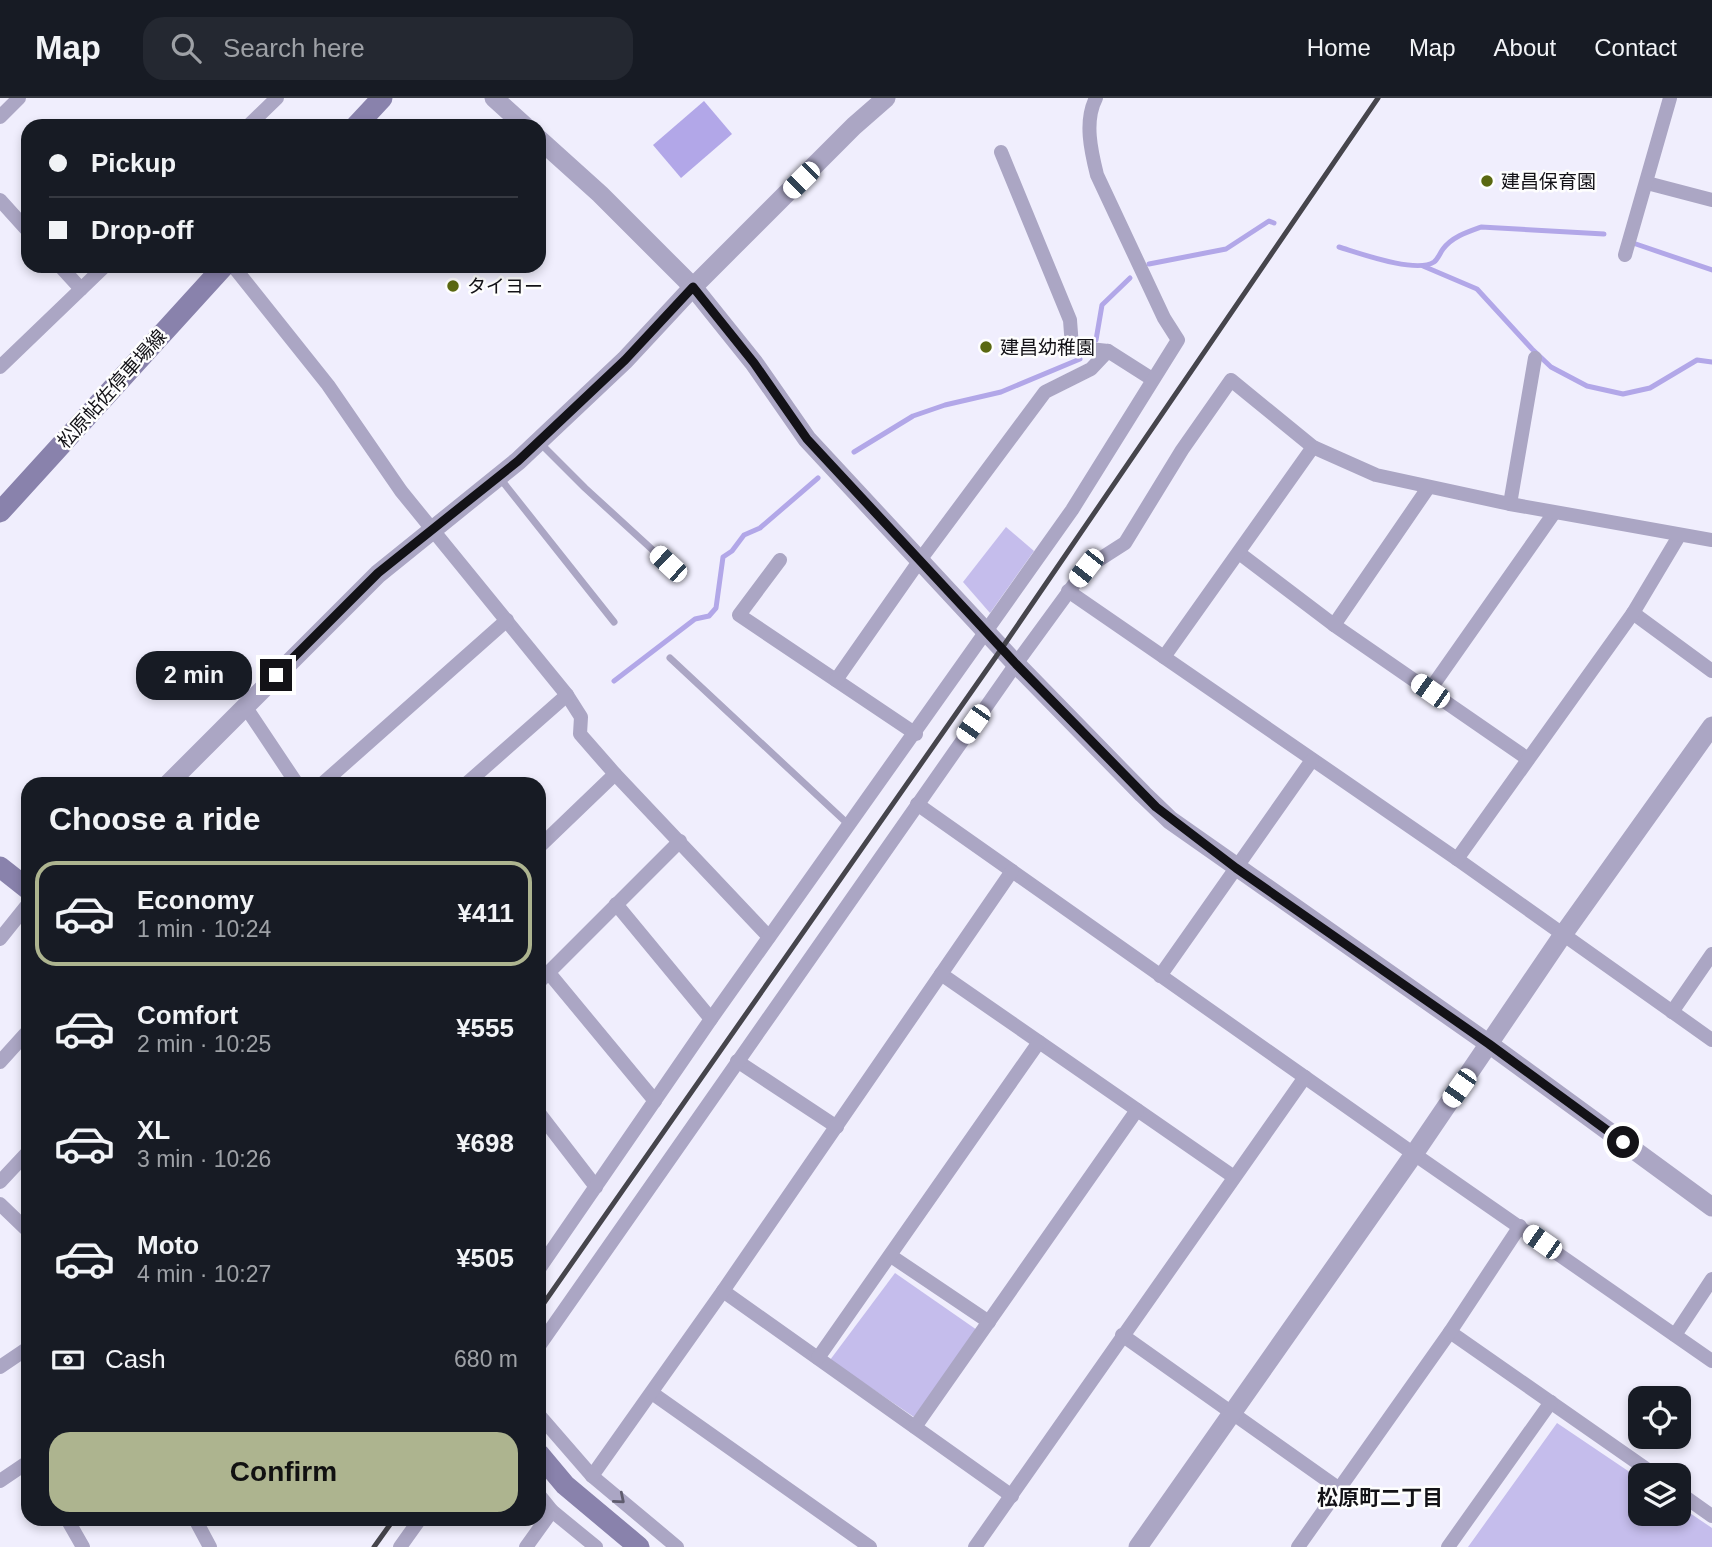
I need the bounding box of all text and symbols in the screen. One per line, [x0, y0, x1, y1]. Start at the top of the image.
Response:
search box [143, 17, 633, 80]
text: Map [35, 29, 101, 66]
icon: search [167, 29, 205, 67]
text: Search here [223, 33, 365, 63]
text: Home [1307, 34, 1371, 61]
text: Map [1409, 34, 1456, 61]
text: About [1494, 34, 1556, 61]
text: Contact [1594, 34, 1677, 61]
text: Pickup [91, 148, 176, 178]
car [779, 158, 824, 202]
place label: 建昌保育園 [1501, 171, 1596, 192]
marker: 建昌保育園 [1479, 173, 1495, 189]
text: Drop-off [91, 215, 194, 245]
place label: タイヨー [467, 276, 543, 297]
marker: タイヨー [445, 278, 461, 294]
street label: 松原帖佐停車場線 [53, 325, 171, 453]
place label: 建昌幼稚園 [1000, 337, 1095, 358]
marker: 建昌幼稚園 [978, 339, 994, 355]
car [646, 542, 691, 586]
car [1065, 545, 1108, 591]
callout: 2 min [136, 650, 252, 700]
route end [260, 659, 292, 691]
text: 2 min [164, 662, 224, 688]
car [1407, 670, 1454, 712]
car [953, 701, 994, 747]
text: Choose a ride [49, 801, 261, 837]
icon: car [53, 882, 116, 945]
text: Economy [137, 885, 254, 915]
text: ¥411 [458, 898, 514, 928]
text: 1 min · 10:24 [137, 916, 271, 942]
icon: car [53, 997, 116, 1060]
text: Comfort [137, 1000, 238, 1030]
text: ¥555 [456, 1013, 514, 1043]
text: 2 min · 10:25 [137, 1031, 271, 1057]
car [1439, 1065, 1480, 1111]
icon: car [53, 1112, 116, 1175]
text: XL [137, 1115, 170, 1145]
route start [1607, 1126, 1639, 1158]
text: ¥698 [456, 1128, 514, 1158]
text: 3 min · 10:26 [137, 1146, 271, 1172]
car [1519, 1221, 1566, 1263]
icon: car [53, 1227, 116, 1290]
text: Moto [137, 1230, 199, 1260]
text: ¥505 [456, 1243, 514, 1273]
text: 4 min · 10:27 [137, 1261, 271, 1287]
icon: cash [49, 1341, 87, 1379]
text: Cash [105, 1344, 166, 1374]
text: 680 m [454, 1346, 518, 1372]
map controls [1628, 1386, 1691, 1526]
button: locate [1628, 1386, 1691, 1449]
button: Confirm [49, 1432, 518, 1512]
button: layers [1628, 1463, 1691, 1526]
district label: 松原町二丁目 [1317, 1486, 1443, 1509]
one-way arrow [612, 1491, 625, 1503]

